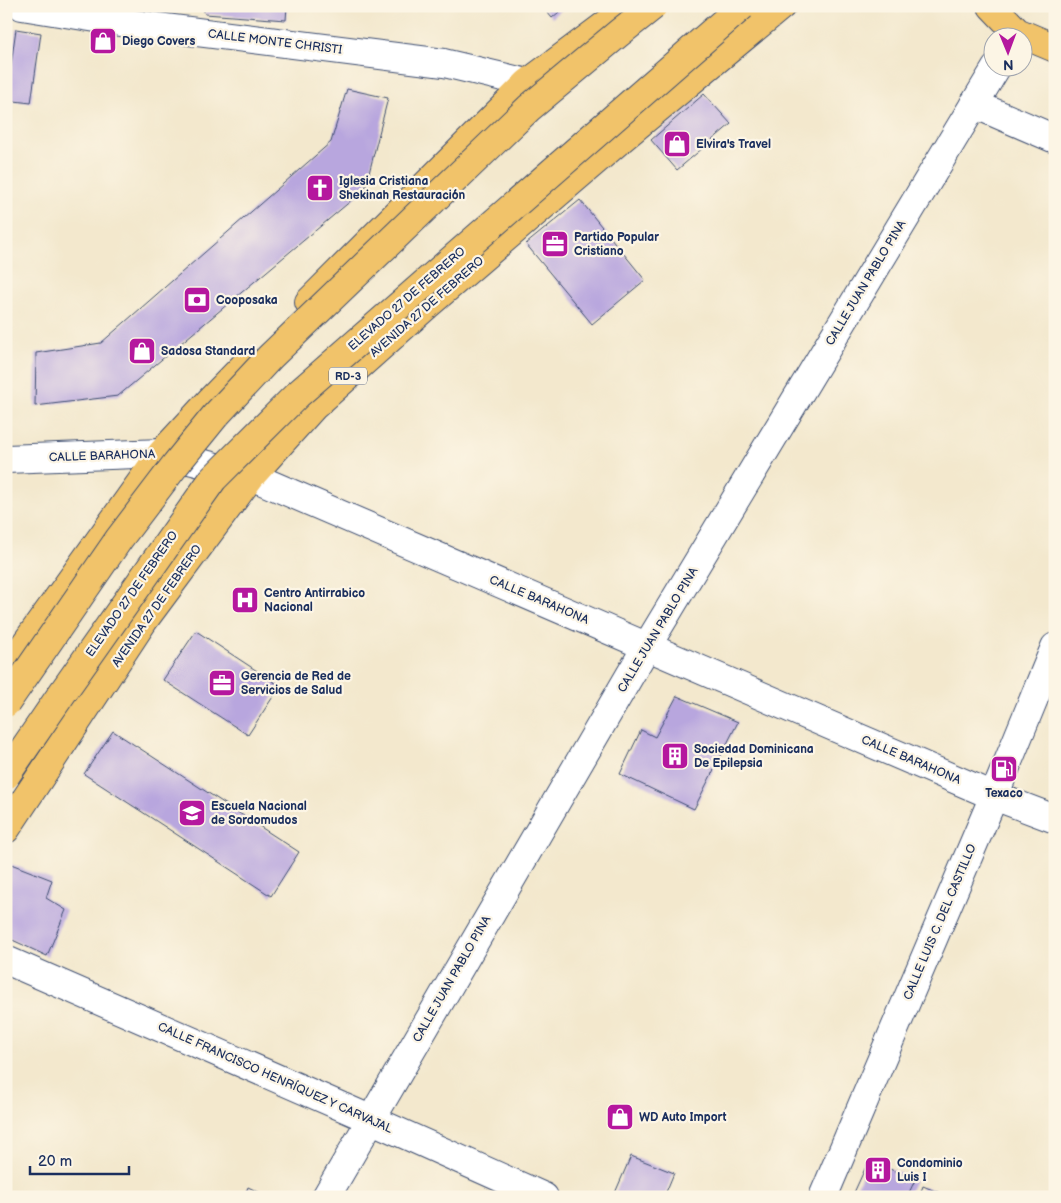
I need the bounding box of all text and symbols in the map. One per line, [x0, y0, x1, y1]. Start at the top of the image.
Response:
shop icon: Diego Covers [88, 26, 118, 56]
street label: CALLE MONTE CHRISTI [207, 26, 343, 58]
north arrow [984, 28, 1034, 78]
place label: Diego Covers [122, 34, 195, 49]
text: N [1003, 56, 1014, 73]
shop icon: Elvira's Travel [662, 129, 692, 159]
place label: Elvira's Travel [696, 137, 771, 152]
church icon: Iglesia Cristiana Shekinah Restauración [305, 173, 335, 203]
place label: Iglesia Cristiana Shekinah Restauración [339, 174, 466, 203]
street label: CALLE JUAN PABLO PINA [823, 217, 910, 348]
office icon: Partido Popular Cristiano [540, 229, 570, 259]
place label: Partido Popular Cristiano [574, 230, 659, 259]
street label: ELEVADO 27 DE FEBRERO [345, 244, 469, 354]
street label: AVENIDA 27 DE FEBRERO [367, 253, 487, 361]
bank icon: Cooposaka [182, 285, 212, 315]
place label: Cooposaka [216, 293, 278, 308]
shop icon: Sadosa Standard [127, 336, 157, 366]
place label: Sadosa Standard [161, 344, 255, 359]
road number: RD-3 [329, 368, 367, 384]
street label: CALLE BARAHONA [49, 447, 156, 465]
street label: ELEVADO 27 DE FEBRERO [83, 528, 181, 660]
street label: AVENIDA 27 DE FEBRERO [109, 542, 205, 670]
street label: CALLE JUAN PABLO PINA [615, 564, 702, 695]
street label: CALLE BARAHONA [487, 572, 592, 628]
hospital icon: Centro Antirrabico Nacional [230, 585, 260, 615]
place label: Centro Antirrabico Nacional [264, 586, 365, 615]
office icon: Gerencia de Red de Servicios de Salud [207, 668, 237, 698]
place label: Gerencia de Red de Servicios de Salud [241, 669, 351, 698]
street label: CALLE BARAHONA [859, 732, 964, 788]
building icon: Sociedad Dominicana De Epilepsia [660, 741, 690, 771]
place label: Sociedad Dominicana De Epilepsia [694, 742, 814, 771]
fuel station icon: Texaco [989, 754, 1019, 784]
place label: Texaco [985, 786, 1023, 801]
school or university icon: Escuela Nacional de Sordomudos [177, 798, 207, 828]
place label: Escuela Nacional de Sordomudos [211, 799, 307, 828]
street label: CALLE LUIS C. DEL CASTILLO [900, 842, 980, 1002]
street label: CALLE JUAN PABLO PINA [410, 912, 495, 1045]
street label: CALLE FRANCISCO HENRÍQUEZ Y CARVAJAL [155, 1017, 396, 1137]
shop icon: WD Auto Import [605, 1102, 635, 1132]
place label: WD Auto Import [639, 1110, 727, 1125]
scale bar [30, 1143, 129, 1175]
text: 20 m [38, 1152, 72, 1171]
building icon: Condominio Luis I [863, 1155, 893, 1185]
place label: Condominio Luis I [897, 1156, 963, 1185]

